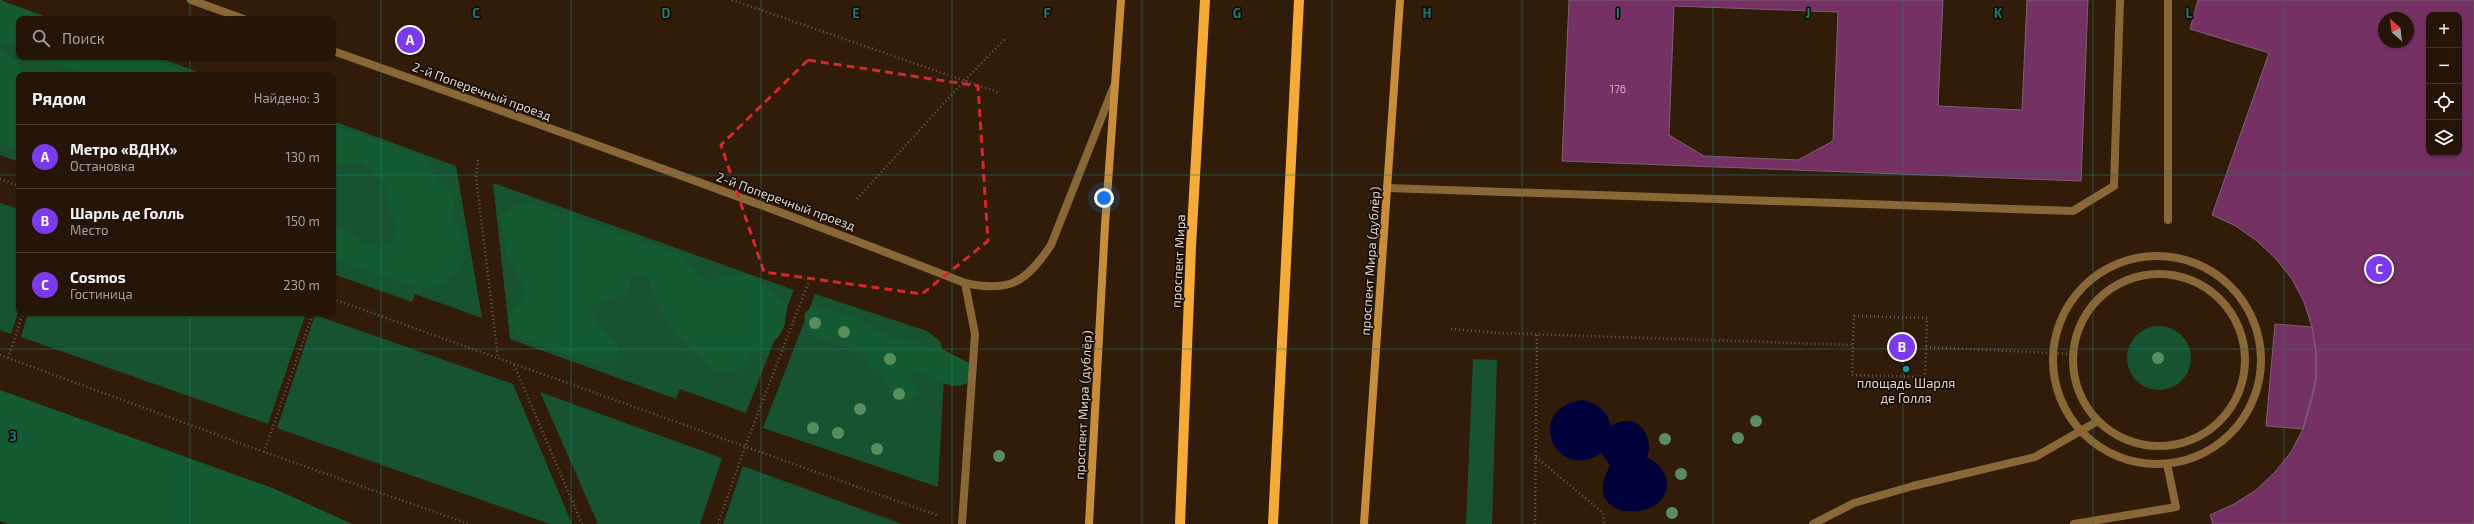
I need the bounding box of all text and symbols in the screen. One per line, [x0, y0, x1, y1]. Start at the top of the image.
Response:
text: C [472, 5, 480, 21]
text: D [662, 5, 671, 21]
text: E [852, 5, 860, 21]
text: F [1043, 5, 1051, 21]
text: G [1233, 5, 1241, 21]
text: H [1423, 5, 1432, 21]
text: I [1616, 5, 1620, 21]
text: J [1806, 5, 1810, 21]
text: K [1994, 5, 2003, 21]
text: L [2186, 5, 2193, 21]
north arrow [2378, 12, 2414, 48]
map controls [2426, 12, 2462, 156]
button: + [2426, 12, 2462, 48]
search box [16, 16, 336, 60]
pin: A [397, 25, 423, 55]
icon: search [30, 27, 52, 49]
text: Поиск [62, 29, 105, 47]
button: − [2426, 48, 2462, 84]
street label: 2-й Поперечный проезд [410, 58, 554, 124]
house number: 176 [1610, 82, 1626, 95]
button: locate [2426, 84, 2462, 120]
text: Рядом [32, 88, 86, 108]
text: Найдено: 3 [254, 90, 320, 106]
button: layers [2426, 120, 2462, 156]
text: Метро «ВДНХ» [70, 140, 177, 158]
text: A [41, 149, 49, 165]
text: 130 m [285, 149, 320, 165]
text: Остановка [70, 158, 135, 174]
street label: 2-й Поперечный проезд [714, 168, 858, 234]
street label: проспект Мира (дублёр) [1357, 186, 1383, 336]
your location [1094, 188, 1114, 208]
text: Шарль де Голль [70, 204, 184, 222]
text: B [41, 213, 49, 229]
text: 150 m [286, 213, 320, 229]
street label: проспект Мира [1168, 214, 1188, 308]
text: Место [70, 222, 109, 238]
pin: C [2366, 254, 2392, 284]
text: Cosmos [70, 268, 126, 286]
text: C [41, 277, 49, 293]
text: 230 m [283, 277, 320, 293]
text: Гостиница [70, 286, 133, 302]
street label: проспект Мира (дублёр) [1071, 330, 1095, 480]
pin: B [1889, 332, 1915, 362]
marker: площадь Шарля де Голля [1901, 364, 1911, 374]
place label: площадь Шарля де Голля [1857, 375, 1955, 406]
text: 3 [9, 428, 17, 444]

